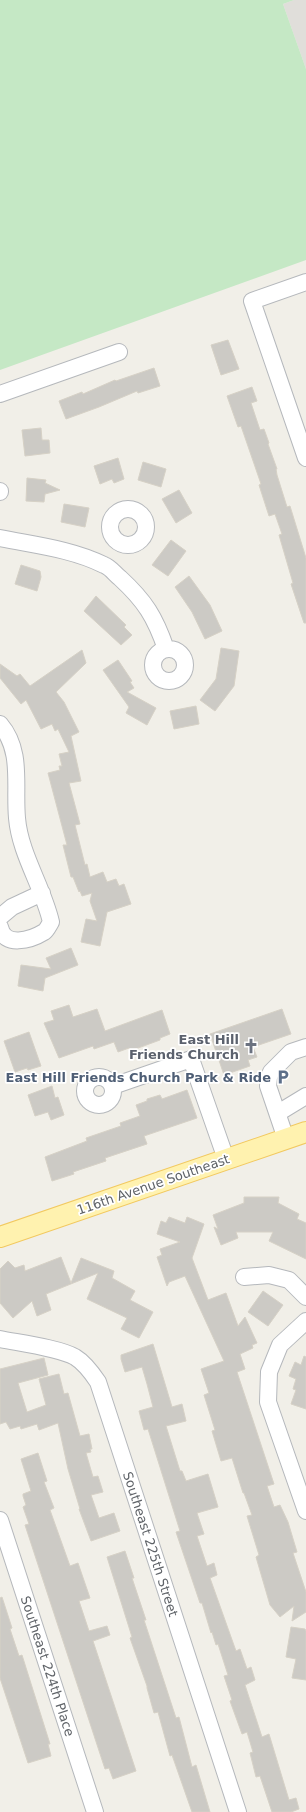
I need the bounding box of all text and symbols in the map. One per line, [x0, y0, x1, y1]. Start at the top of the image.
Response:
place label: East Hill Friends Church [129, 1032, 239, 1062]
church icon: East Hill Friends Church [242, 1037, 260, 1055]
parking icon: East Hill Friends Church Park & Ride [274, 1068, 292, 1086]
place label: East Hill Friends Church Park & Ride [6, 1070, 271, 1085]
street label: 116th Avenue Southeast [75, 1151, 231, 1218]
street label: Southeast 225th Street [120, 1470, 181, 1619]
street label: Southeast 224th Place [18, 1594, 77, 1738]

